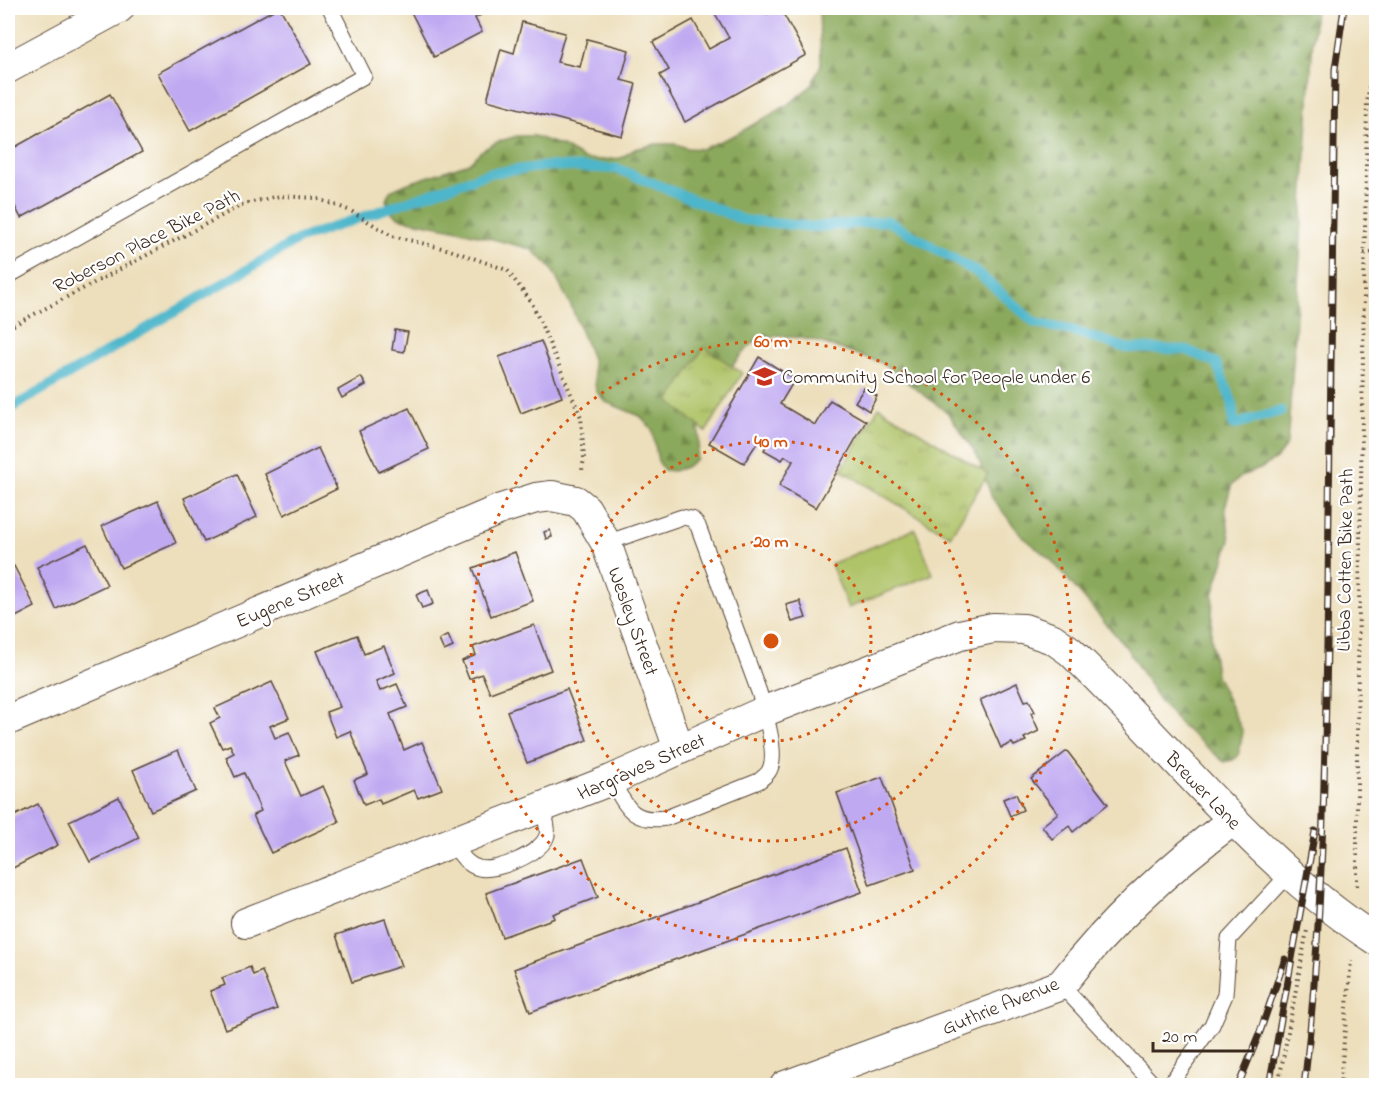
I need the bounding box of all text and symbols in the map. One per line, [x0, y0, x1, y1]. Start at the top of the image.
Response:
street label: Roberson Place Bike Path [49, 182, 246, 302]
text: 60 m [754, 330, 788, 356]
school or university icon: Community School for People under 6 [751, 363, 777, 389]
place label: Community School for People under 6 [782, 364, 1091, 393]
text: 40 m [754, 430, 788, 456]
street label: Libba Cotten Bike Path [1330, 468, 1363, 652]
text: 20 m [752, 530, 789, 556]
street label: Wesley Street [599, 564, 665, 680]
street label: Eugene Street [232, 565, 351, 638]
centre of rings [761, 631, 781, 651]
street label: Hargraves Street [573, 727, 711, 810]
street label: Brewer Lane [1157, 745, 1247, 837]
street label: Guthrie Avenue [938, 971, 1064, 1044]
scale bar [1153, 1015, 1254, 1053]
text: 20 m [1162, 1025, 1197, 1051]

